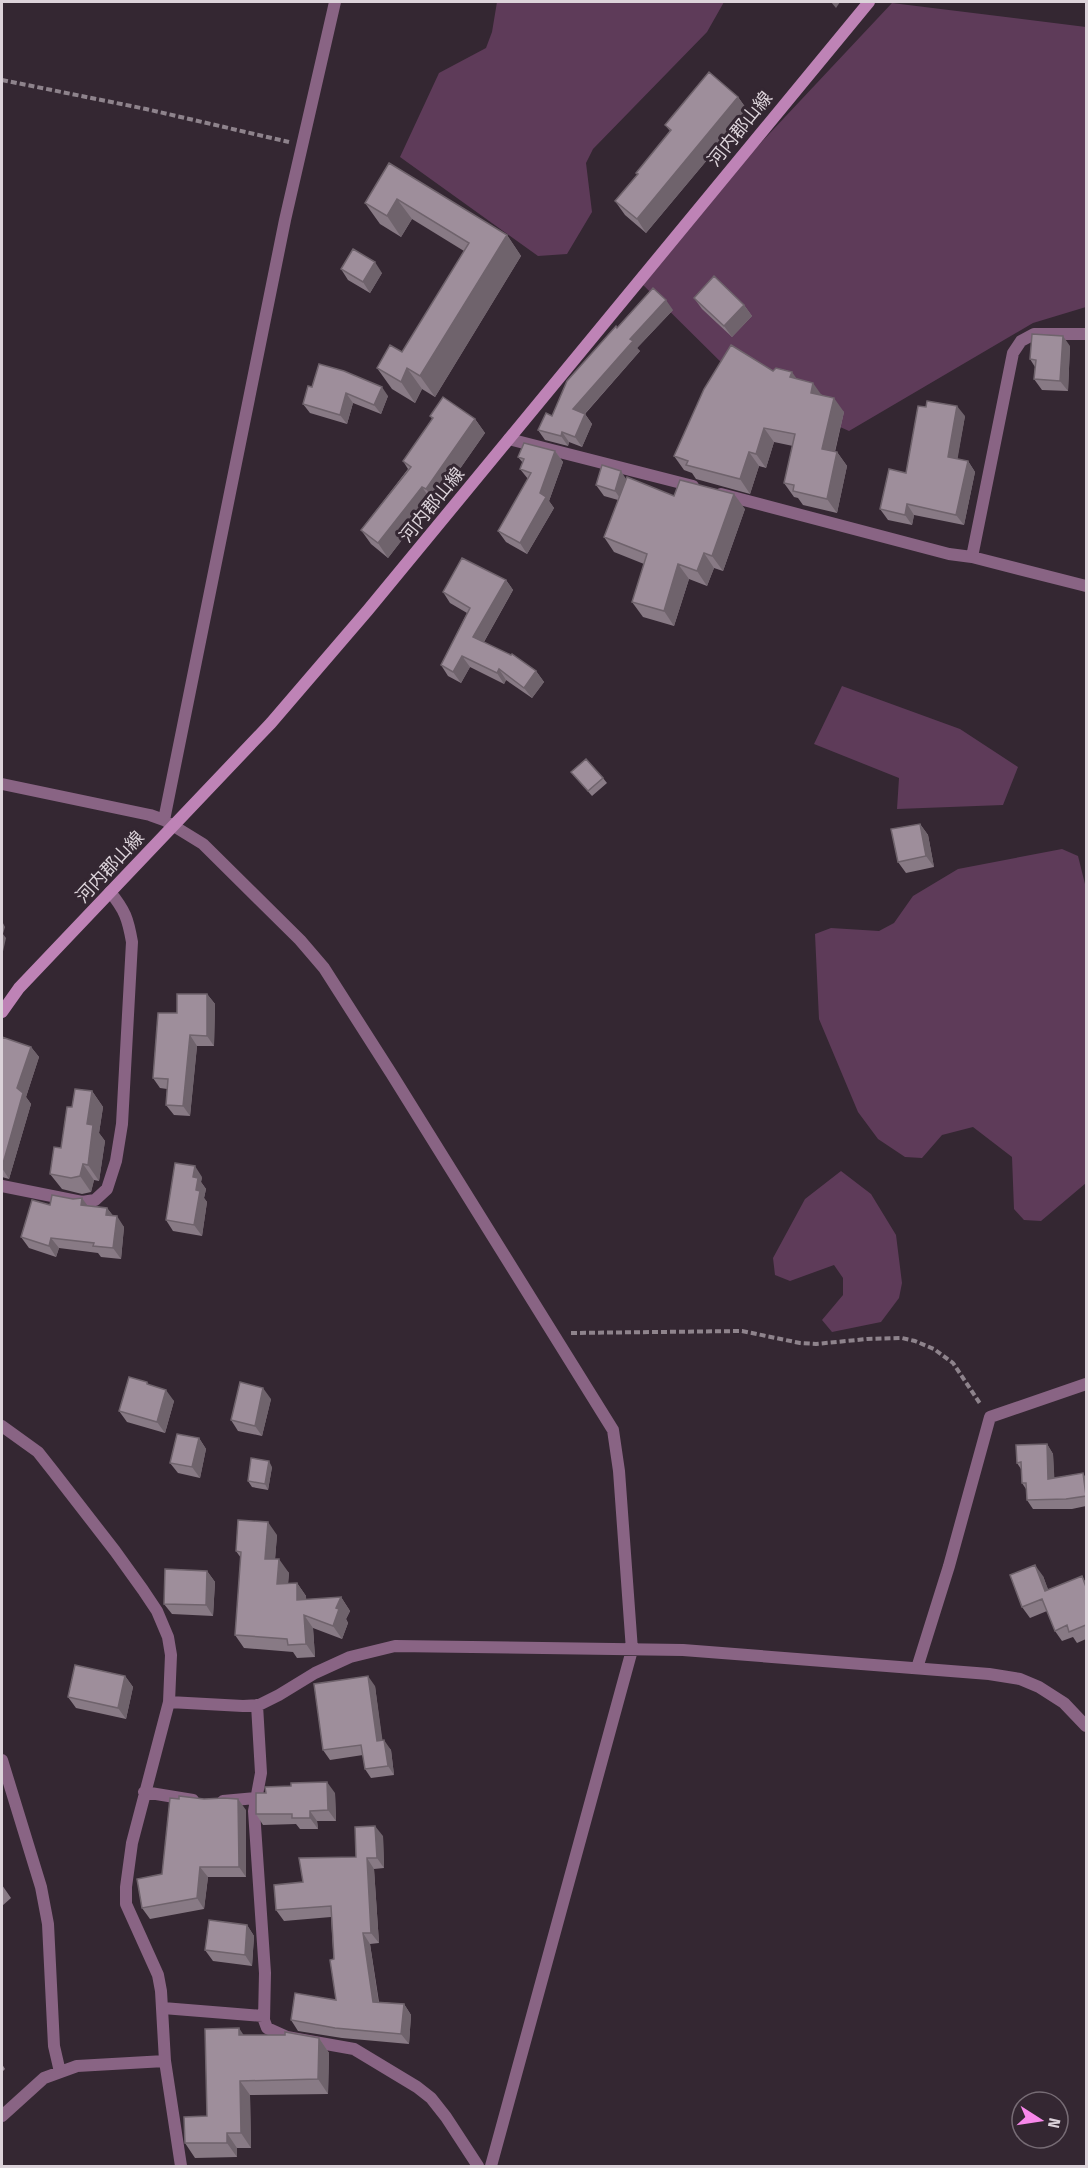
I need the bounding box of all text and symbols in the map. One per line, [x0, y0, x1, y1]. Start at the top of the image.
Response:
street label: 河内郡山線 [703, 87, 777, 171]
street label: 河内郡山線 [395, 463, 469, 547]
street label: 河内郡山線 [71, 827, 149, 907]
north arrow [1010, 2090, 1070, 2150]
text: N [1044, 2116, 1064, 2130]

